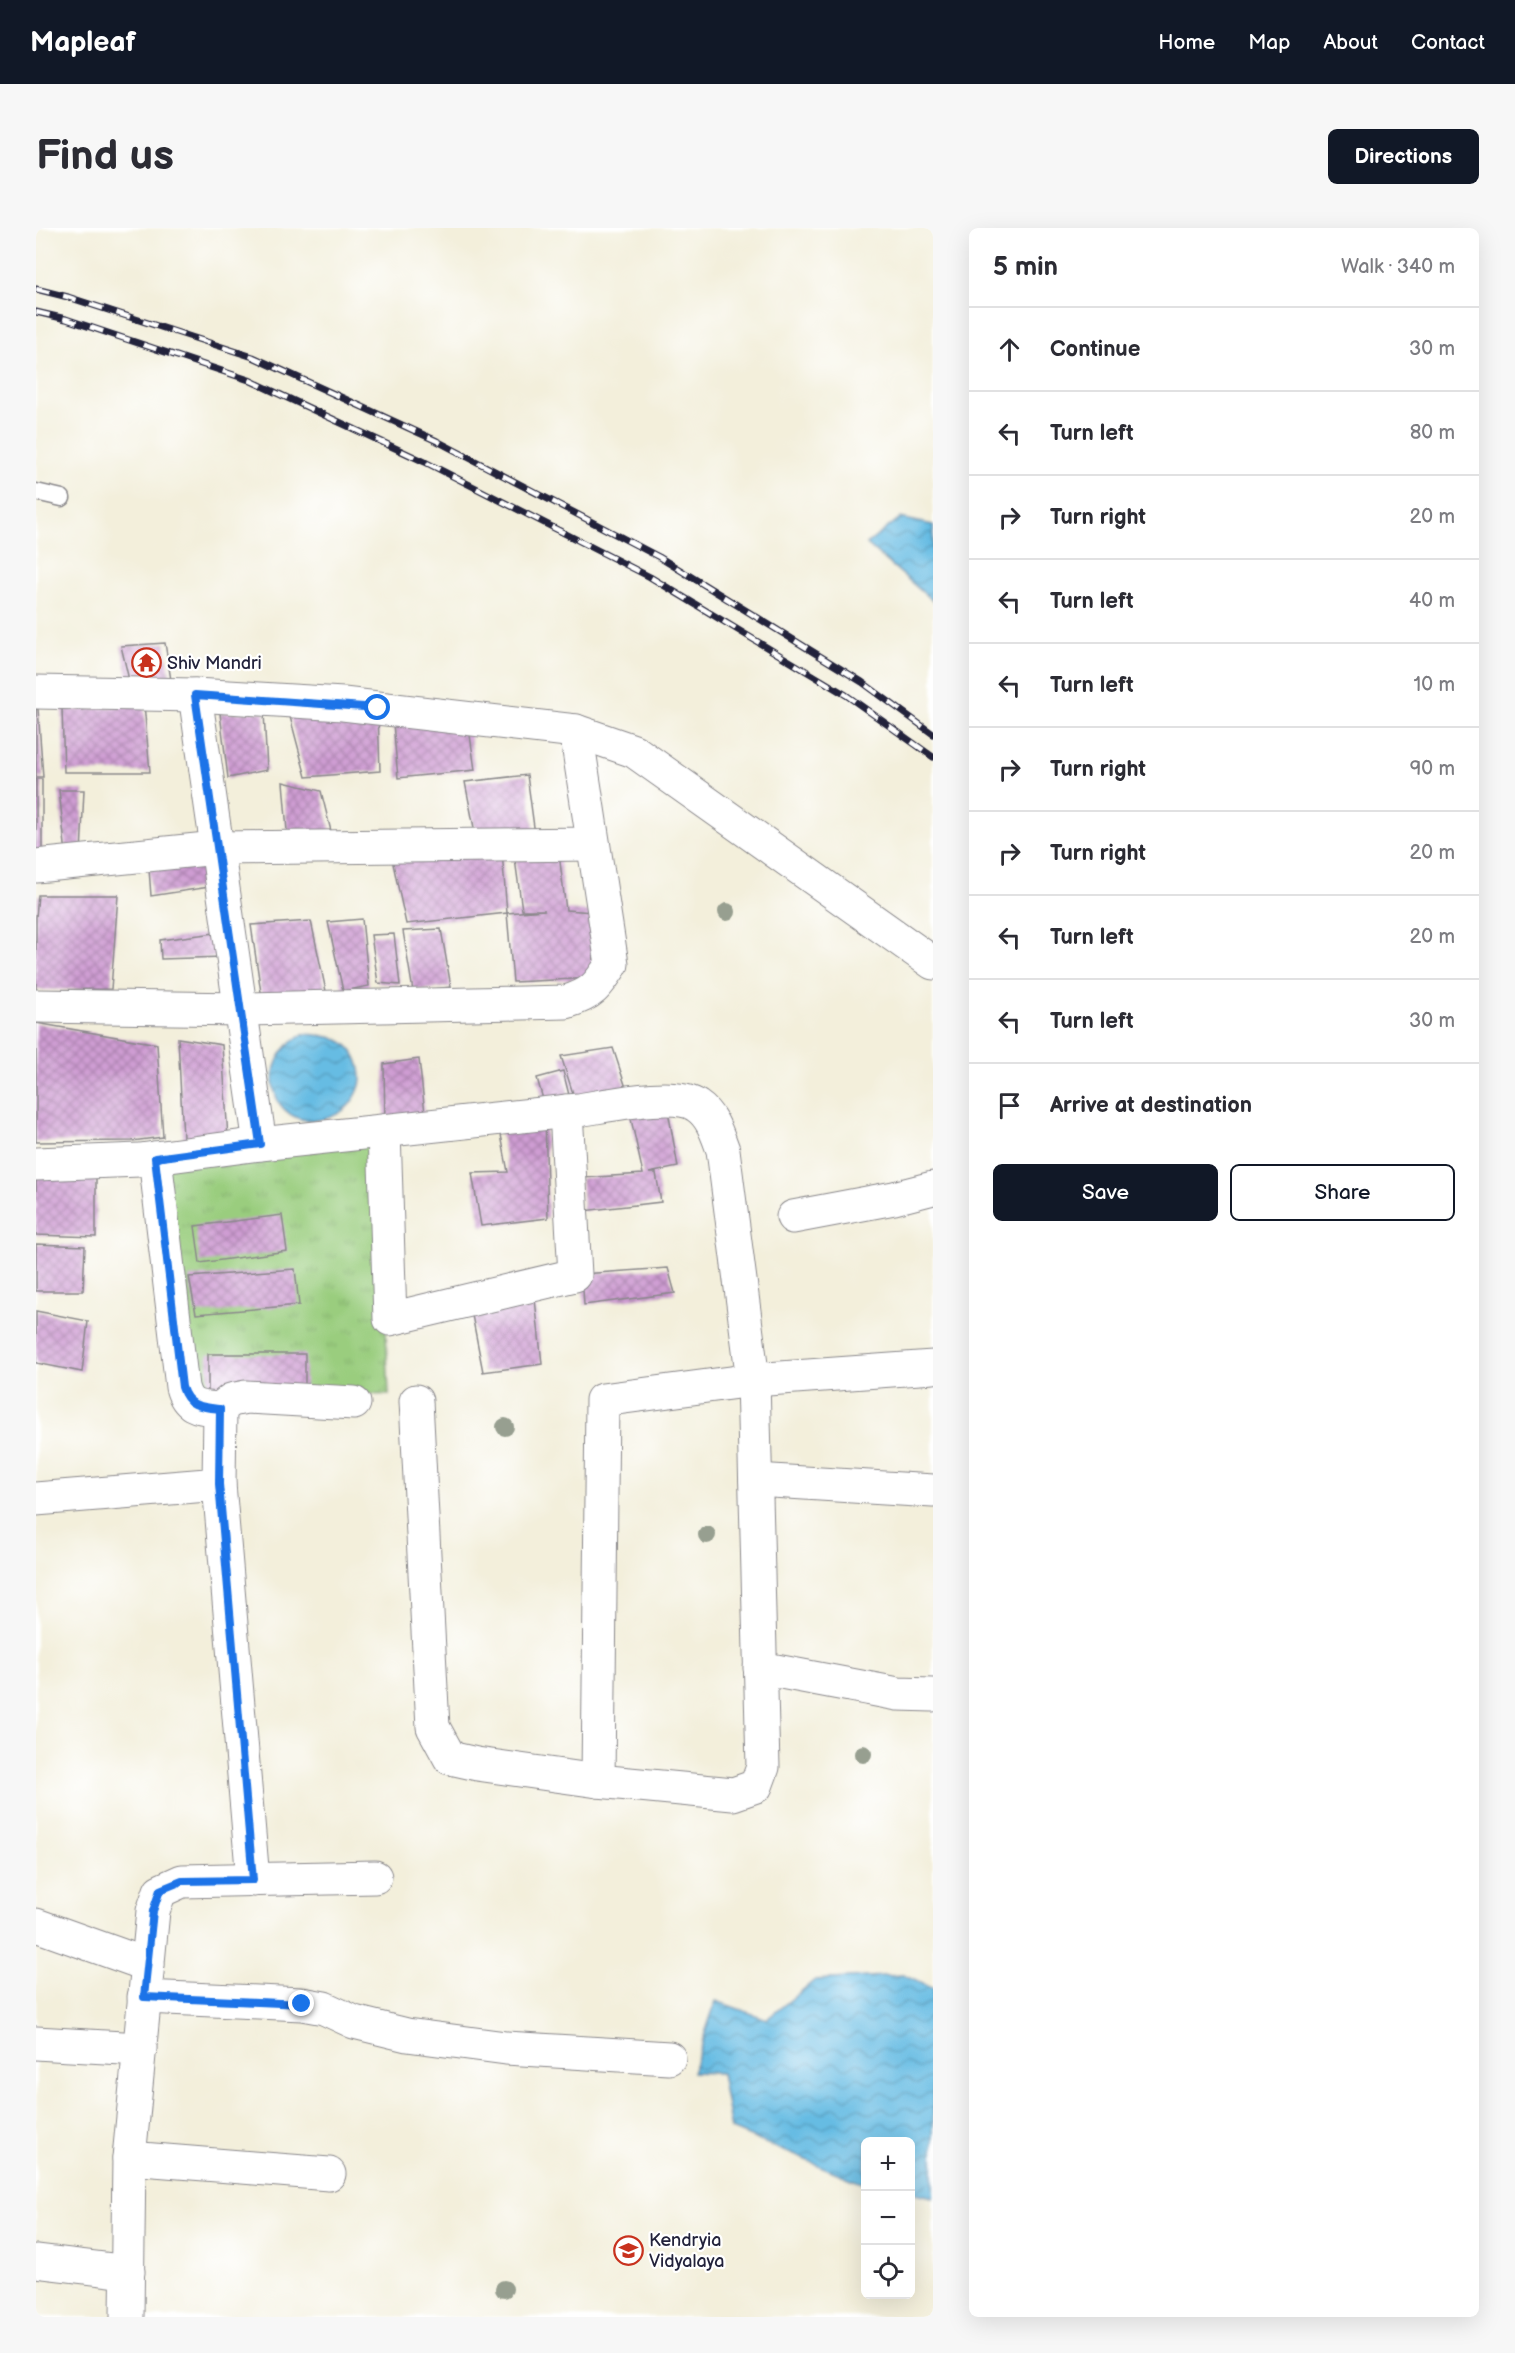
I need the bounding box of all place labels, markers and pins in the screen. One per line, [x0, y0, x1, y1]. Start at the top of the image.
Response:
temple icon: Shiv Mandri [130, 647, 162, 679]
place label: Shiv Mandri [167, 653, 262, 674]
place label: Kendryia Vidyalaya [649, 2230, 724, 2272]
school or university icon: Kendryia Vidyalaya [612, 2234, 644, 2266]

